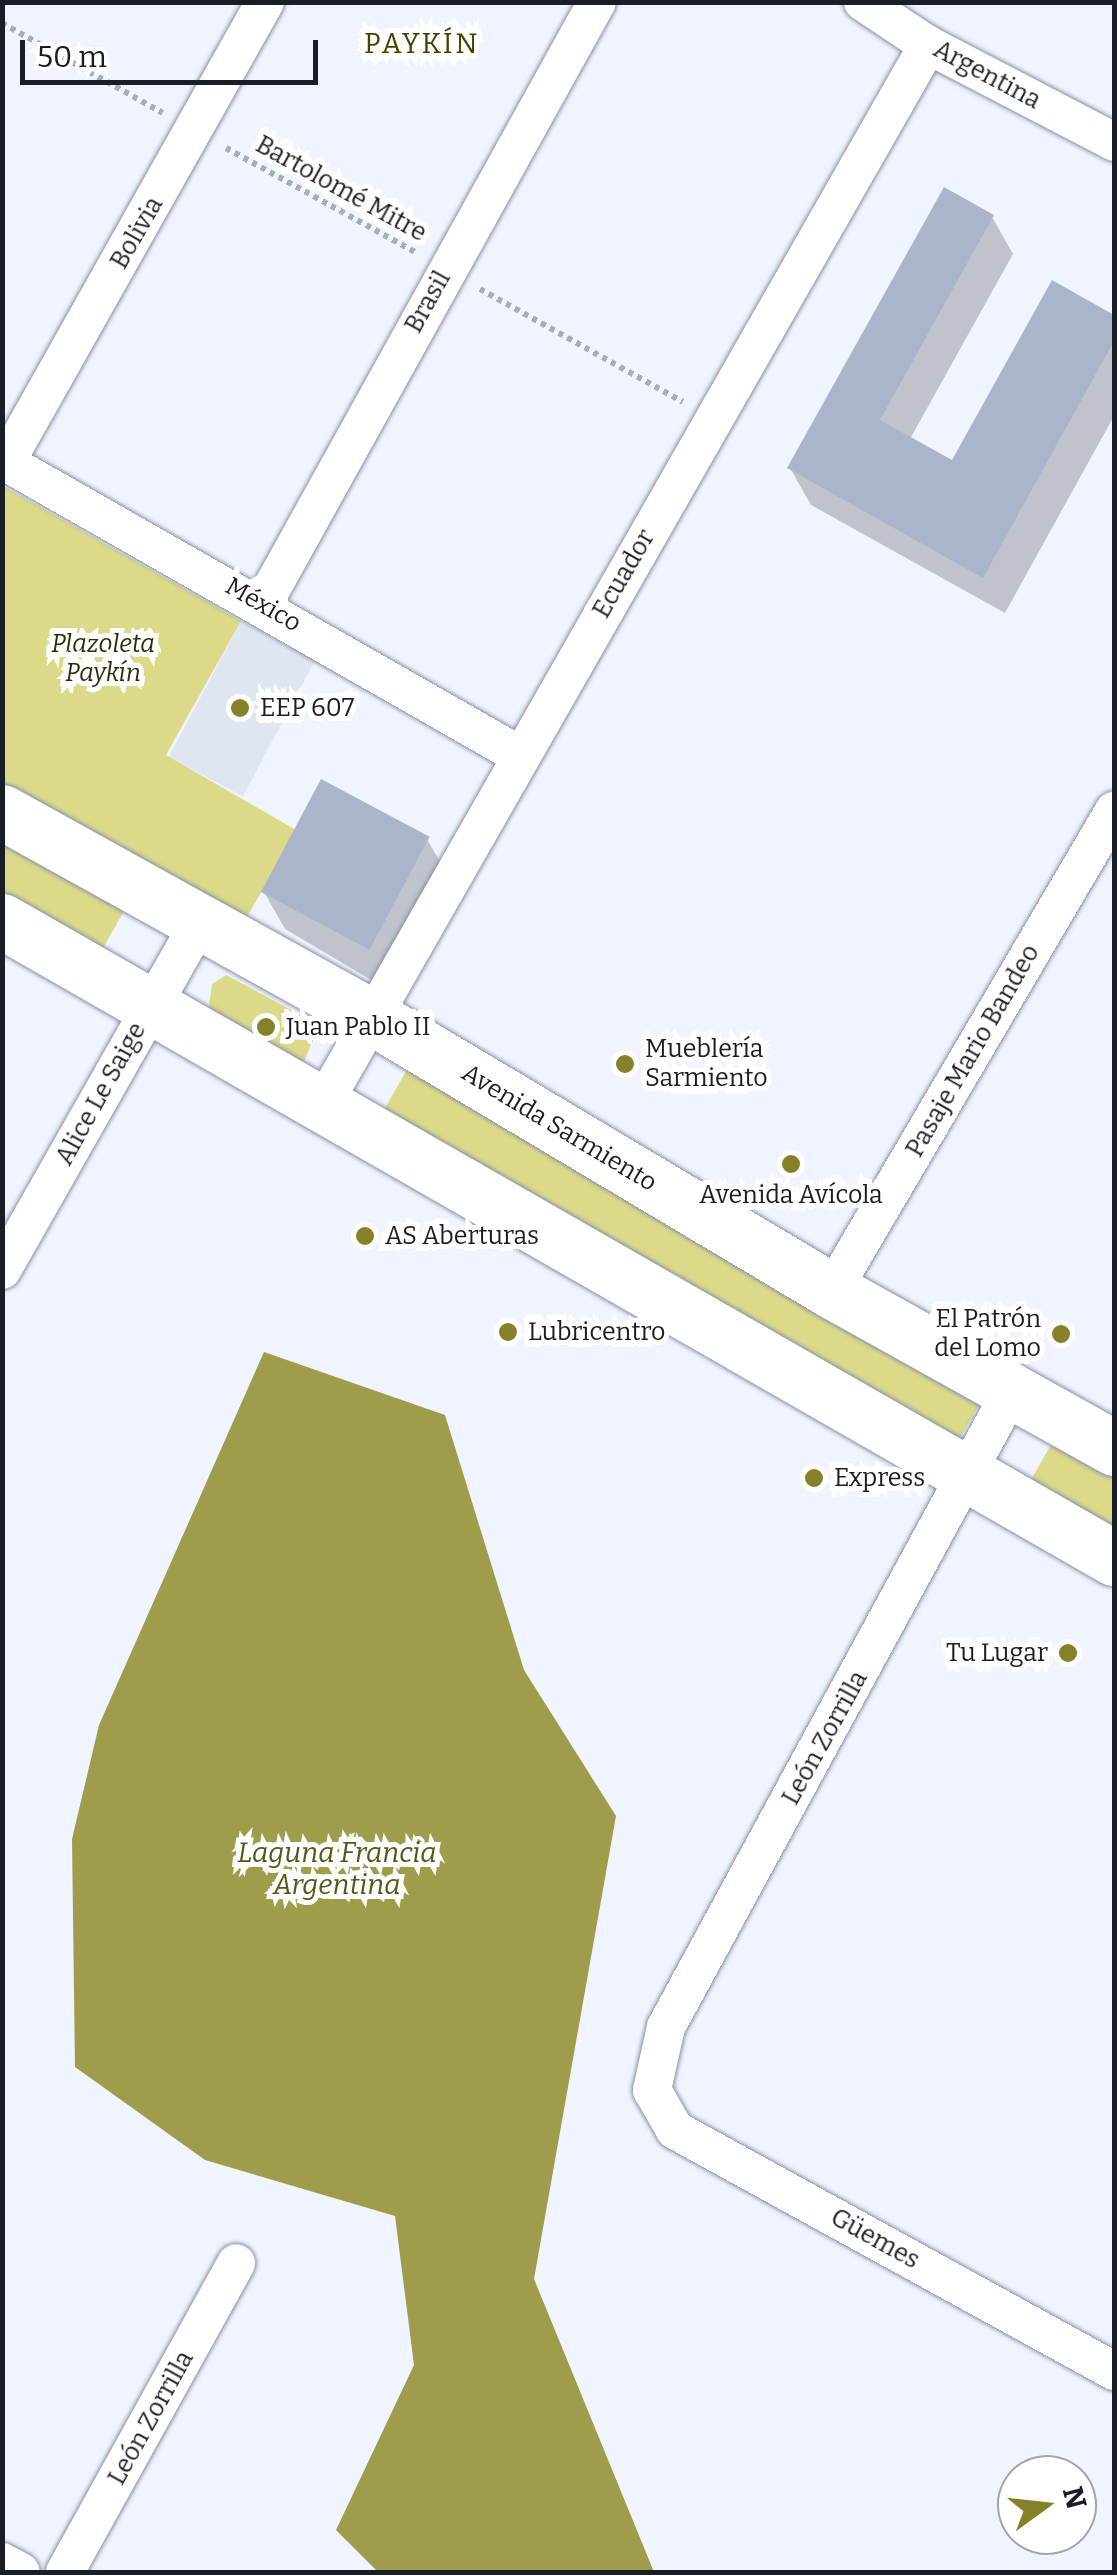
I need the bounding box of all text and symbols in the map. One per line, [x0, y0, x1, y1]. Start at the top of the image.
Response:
scale bar [25, 20, 322, 82]
district label: PAYKÍN [364, 27, 480, 61]
street label: Argentina [928, 34, 1046, 116]
text: 50 m [37, 39, 107, 75]
street label: Bartolomé Mitre [250, 130, 432, 248]
street label: Bolivia [104, 192, 170, 274]
street label: Brasil [399, 266, 457, 338]
street label: Ecuador [587, 525, 661, 623]
street label: México [220, 571, 306, 639]
park label: Plazoleta Paykín [51, 630, 155, 689]
place label: EEP 607 [260, 693, 354, 723]
marker: EEP 607 [229, 697, 251, 719]
street label: Pasaje Mario Bandeo [900, 940, 1046, 1162]
place label: Juan Pablo II [286, 1012, 431, 1042]
marker: Juan Pablo II [255, 1016, 277, 1038]
street label: Alice Le Saige [50, 1018, 152, 1170]
place label: Mueblería Sarmiento [645, 1035, 768, 1094]
marker: Mueblería Sarmiento [614, 1053, 636, 1075]
street label: Avenida Sarmiento [456, 1058, 662, 1198]
marker: Avenida Avícola [780, 1153, 802, 1175]
place label: Avenida Avícola [699, 1180, 883, 1210]
place label: AS Aberturas [385, 1221, 539, 1251]
marker: AS Aberturas [354, 1225, 376, 1247]
place label: El Patrón del Lomo [934, 1305, 1041, 1364]
place label: Lubricentro [528, 1317, 665, 1347]
marker: Lubricentro [497, 1321, 519, 1343]
marker: El Patrón del Lomo [1050, 1323, 1072, 1345]
place label: Express [834, 1463, 925, 1493]
marker: Express [803, 1467, 825, 1489]
place label: Tu Lugar [946, 1638, 1048, 1668]
marker: Tu Lugar [1057, 1642, 1079, 1664]
street label: León Zorrilla [776, 1666, 874, 1810]
water label: Laguna Francia Argentina [237, 1836, 437, 1902]
street label: Güemes [825, 2202, 925, 2276]
street label: León Zorrilla [102, 2346, 200, 2490]
north arrow [997, 2455, 1097, 2555]
text: N [1056, 2483, 1093, 2512]

